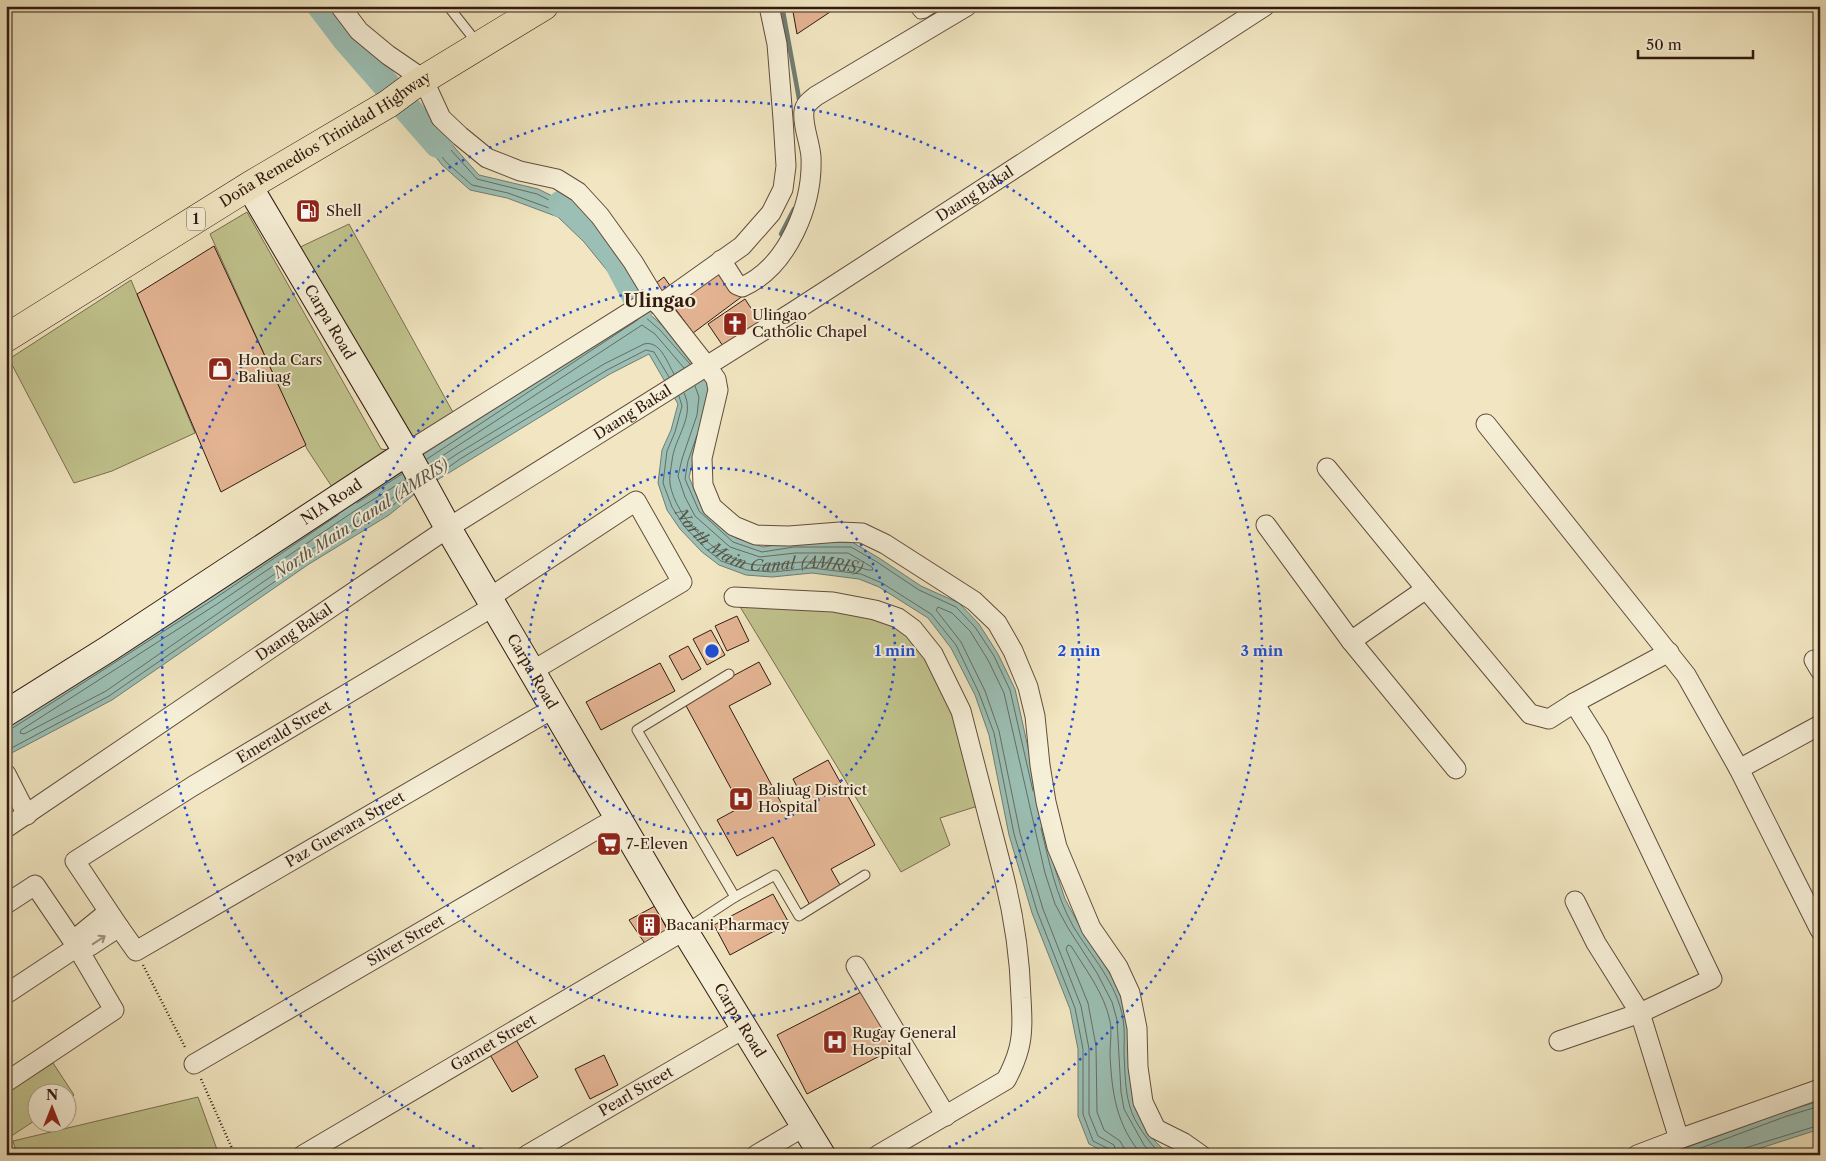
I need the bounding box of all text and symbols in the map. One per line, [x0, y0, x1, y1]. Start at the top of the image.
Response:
scale bar [1638, 28, 1754, 60]
text: 50 m [1646, 35, 1682, 54]
street label: Doña Remedios Trinidad Highway [216, 67, 435, 211]
street label: Daang Bakal [932, 161, 1017, 226]
fuel station icon: Shell [295, 198, 321, 224]
place label: Shell [326, 201, 362, 220]
road number: 1 [187, 208, 205, 230]
street label: Carpa Road [300, 281, 359, 363]
district label: Ulingao [624, 290, 696, 312]
place label: Ulingao Catholic Chapel [752, 305, 868, 341]
church icon: Ulingao Catholic Chapel [722, 311, 748, 337]
place label: Honda Cars Baliuag [238, 350, 322, 386]
shop icon: Honda Cars Baliuag [207, 356, 233, 382]
street label: Daang Bakal [590, 380, 675, 444]
water label: North Main Canal (AMRIS) [268, 454, 453, 583]
street label: NIA Road [297, 474, 366, 529]
water label: North Main Canal (AMRIS) [670, 502, 866, 578]
street label: Daang Bakal [252, 599, 336, 665]
street label: Carpa Road [503, 630, 562, 712]
text: 1 min [874, 641, 916, 660]
text: 2 min [1057, 641, 1101, 660]
text: 3 min [1241, 641, 1284, 660]
centre of rings [703, 642, 721, 660]
street label: Emerald Street [233, 696, 335, 767]
place label: Baliuag District Hospital [758, 780, 868, 816]
hospital icon: Baliuag District Hospital [728, 786, 754, 812]
street label: Paz Guevara Street [282, 787, 408, 871]
supermarket icon: 7-Eleven [596, 831, 622, 857]
place label: 7-Eleven [626, 834, 689, 853]
street label: Silver Street [363, 910, 448, 970]
building icon: Bacani Pharmacy [636, 912, 662, 938]
place label: Bacani Pharmacy [666, 915, 790, 934]
one-way arrow [92, 935, 106, 945]
street label: Carpa Road [710, 979, 770, 1061]
street label: Garnet Street [447, 1010, 540, 1075]
place label: Rugay General Hospital [852, 1023, 957, 1059]
hospital icon: Rugay General Hospital [822, 1029, 848, 1055]
street label: Pearl Street [595, 1062, 677, 1120]
north arrow [28, 1084, 78, 1134]
text: N [46, 1086, 58, 1104]

